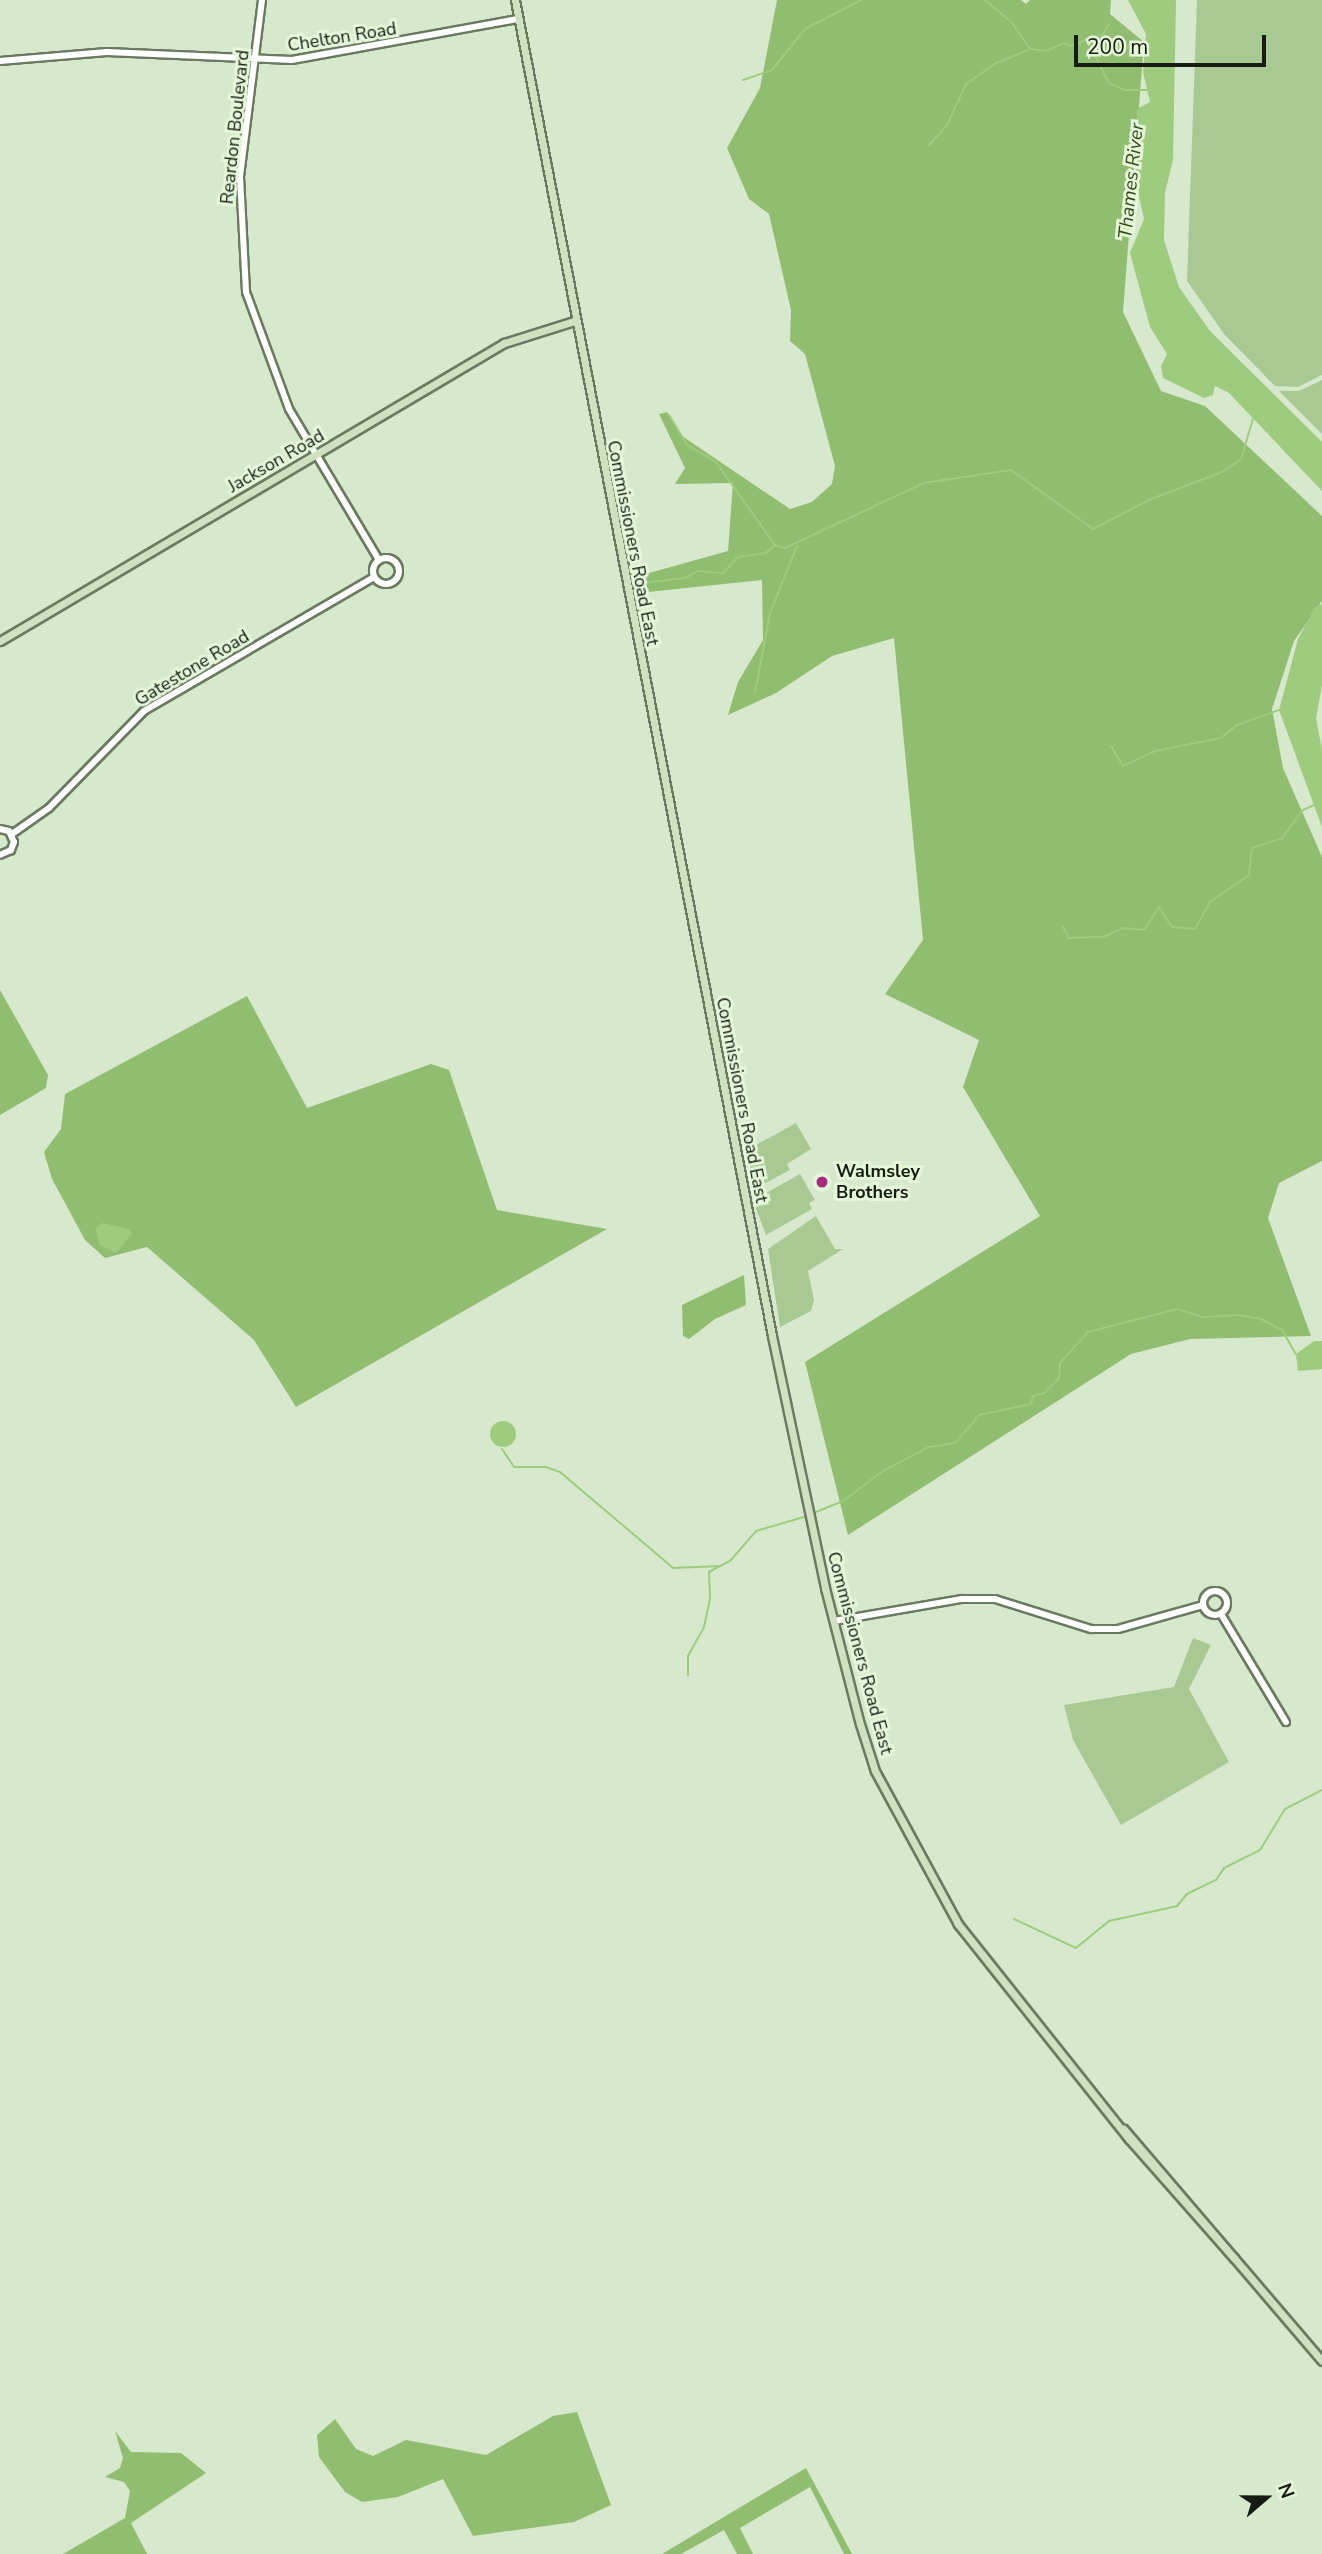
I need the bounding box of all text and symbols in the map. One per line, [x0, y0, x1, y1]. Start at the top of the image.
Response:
street label: Chelton Road [286, 18, 398, 56]
scale bar [1077, 21, 1270, 65]
text: 200 m [1087, 33, 1148, 61]
street label: Reardon Boulevard [216, 49, 254, 205]
water label: Thames River [1115, 122, 1149, 240]
street label: Jackson Road [224, 425, 328, 497]
street label: Commissioners Road East [602, 439, 664, 647]
street label: Gatestone Road [131, 625, 253, 711]
street label: Commissioners Road East [711, 996, 773, 1204]
place label: Walmsley Brothers [836, 1161, 920, 1204]
marker: Walmsley Brothers [814, 1174, 830, 1190]
street label: Commissioners Road East [823, 1549, 897, 1757]
north arrow [1231, 2463, 1301, 2533]
text: N [1271, 2480, 1300, 2502]

